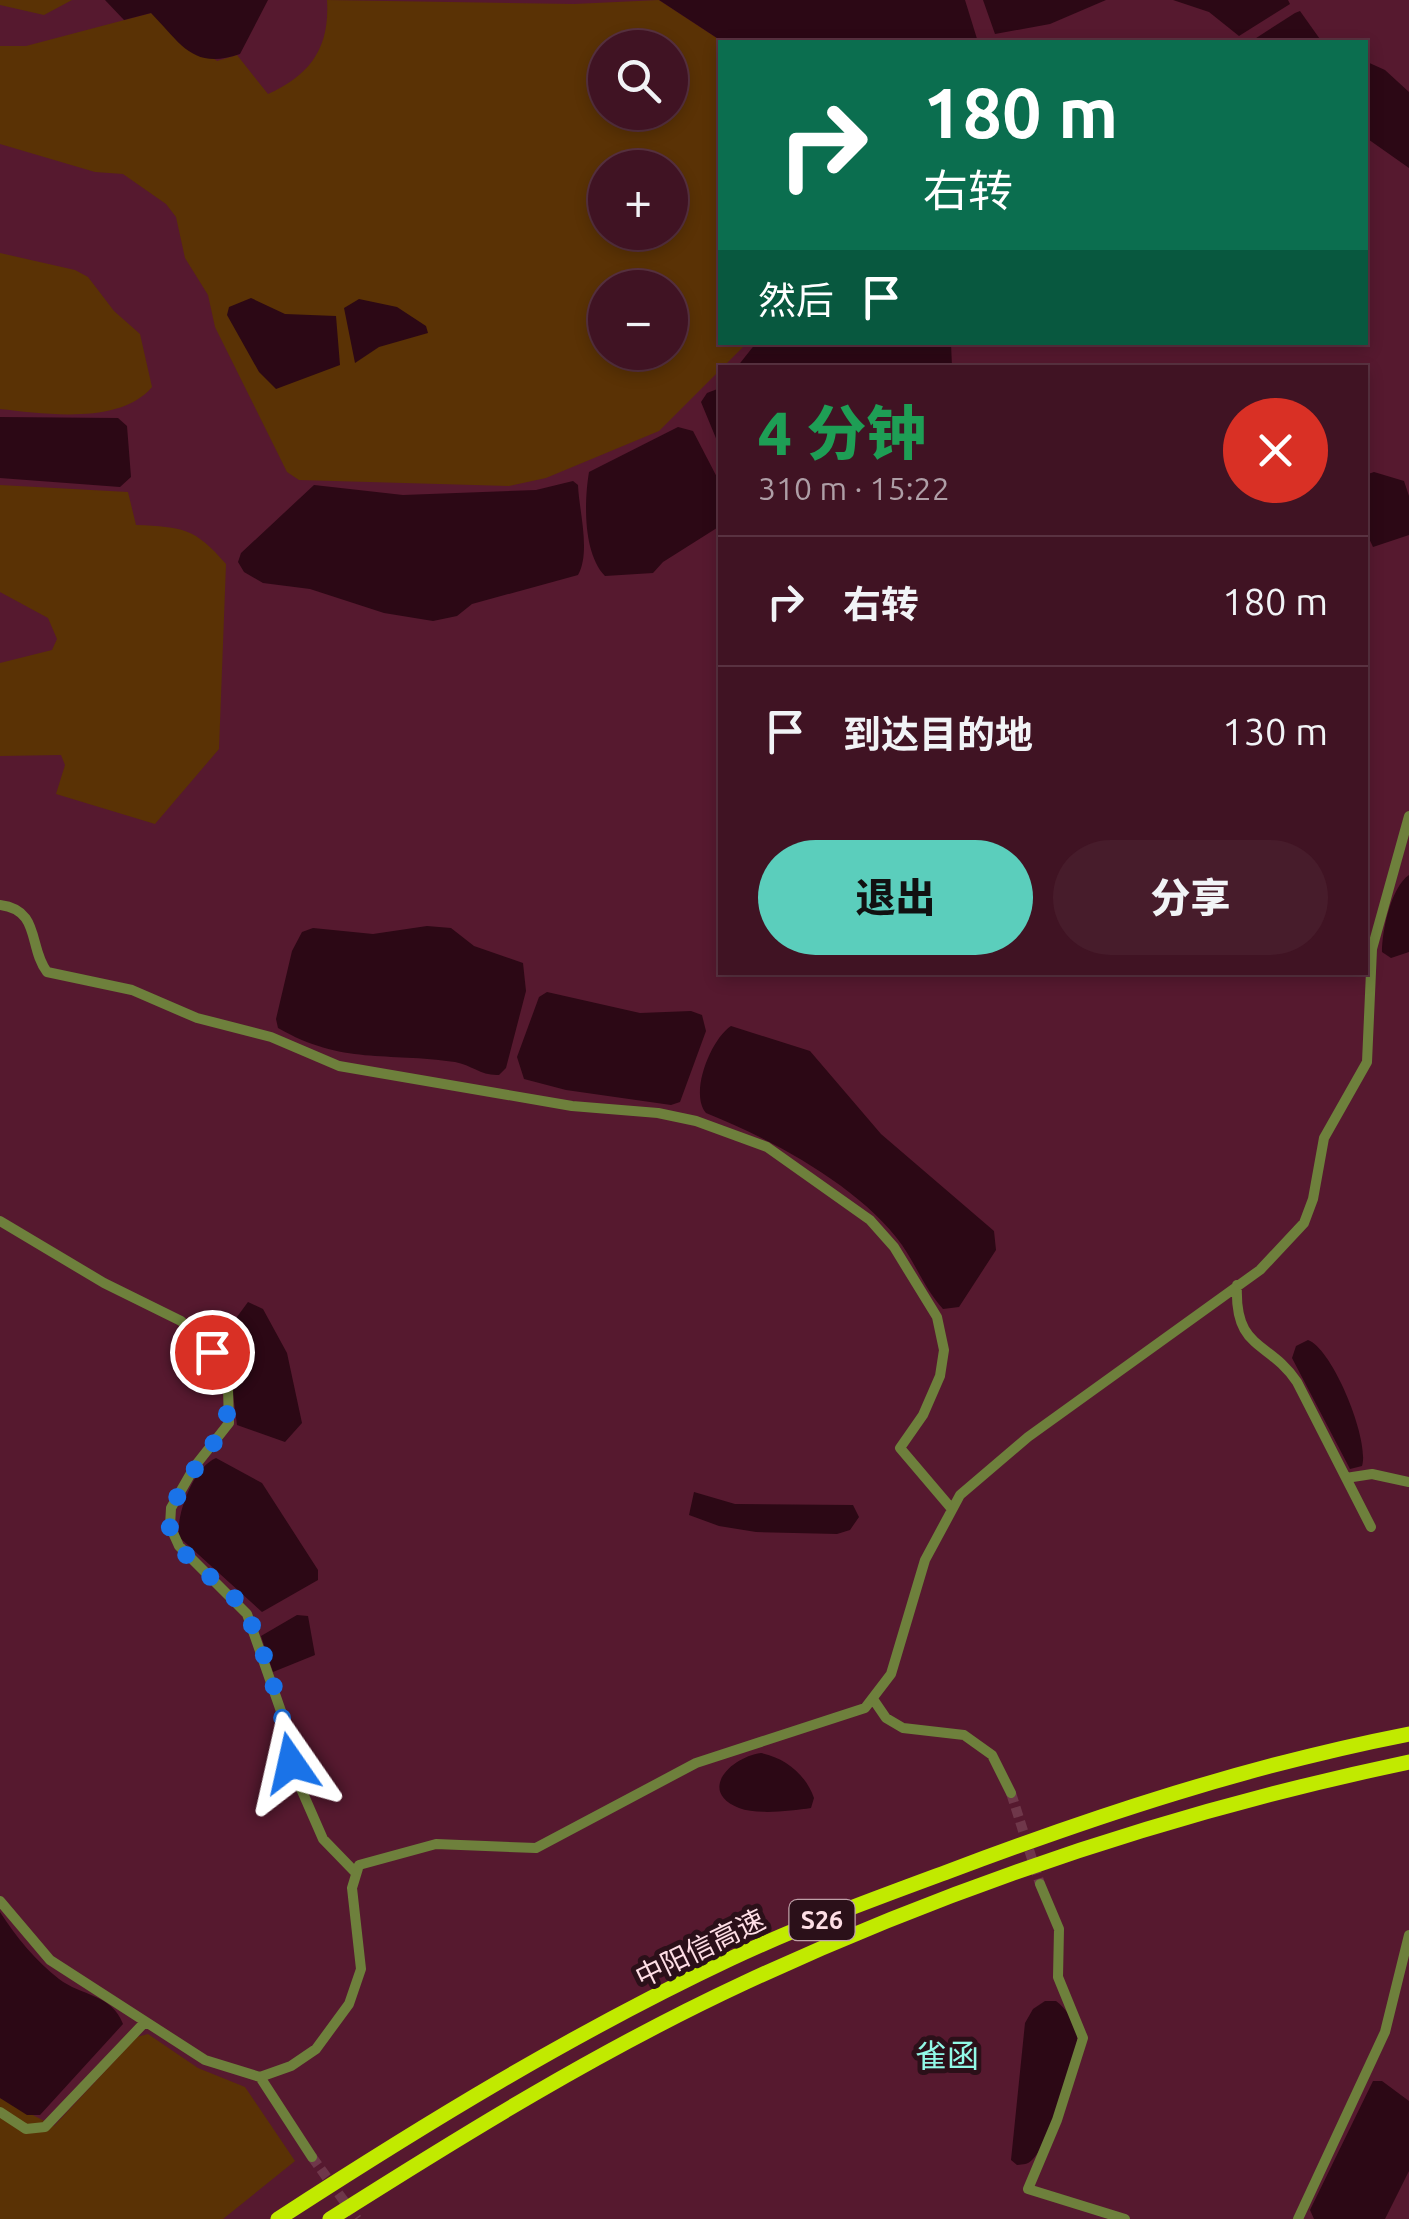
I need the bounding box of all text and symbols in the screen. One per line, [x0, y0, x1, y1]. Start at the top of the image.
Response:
map controls [588, 30, 688, 370]
button: search [588, 30, 688, 130]
text: 180 m [923, 73, 1118, 151]
icon: right [758, 80, 888, 210]
button: + [588, 150, 688, 250]
text: 右转 [923, 165, 1013, 216]
button: − [588, 270, 688, 370]
icon: arrive [854, 270, 909, 325]
text: 然后 [758, 279, 834, 321]
button: close [1223, 398, 1328, 503]
text: 4 分钟 [758, 399, 926, 466]
text: 310 m · 15:22 [758, 470, 950, 506]
icon: right [758, 574, 813, 629]
text: 180 m [1222, 580, 1328, 622]
text: 右转 [843, 583, 919, 625]
icon: arrive [758, 704, 813, 759]
text: 130 m [1222, 710, 1328, 752]
text: 到达目的地 [843, 713, 1033, 755]
button: 退出 [758, 840, 1033, 955]
button: 分享 [1053, 840, 1328, 955]
pin [170, 1310, 255, 1395]
icon: arrive [185, 1325, 240, 1380]
position arrow [239, 1711, 343, 1815]
road number: S26 [790, 1900, 854, 1940]
street label: 中阳信高速 [630, 1903, 769, 1992]
district label: 雀函 [915, 2037, 979, 2073]

